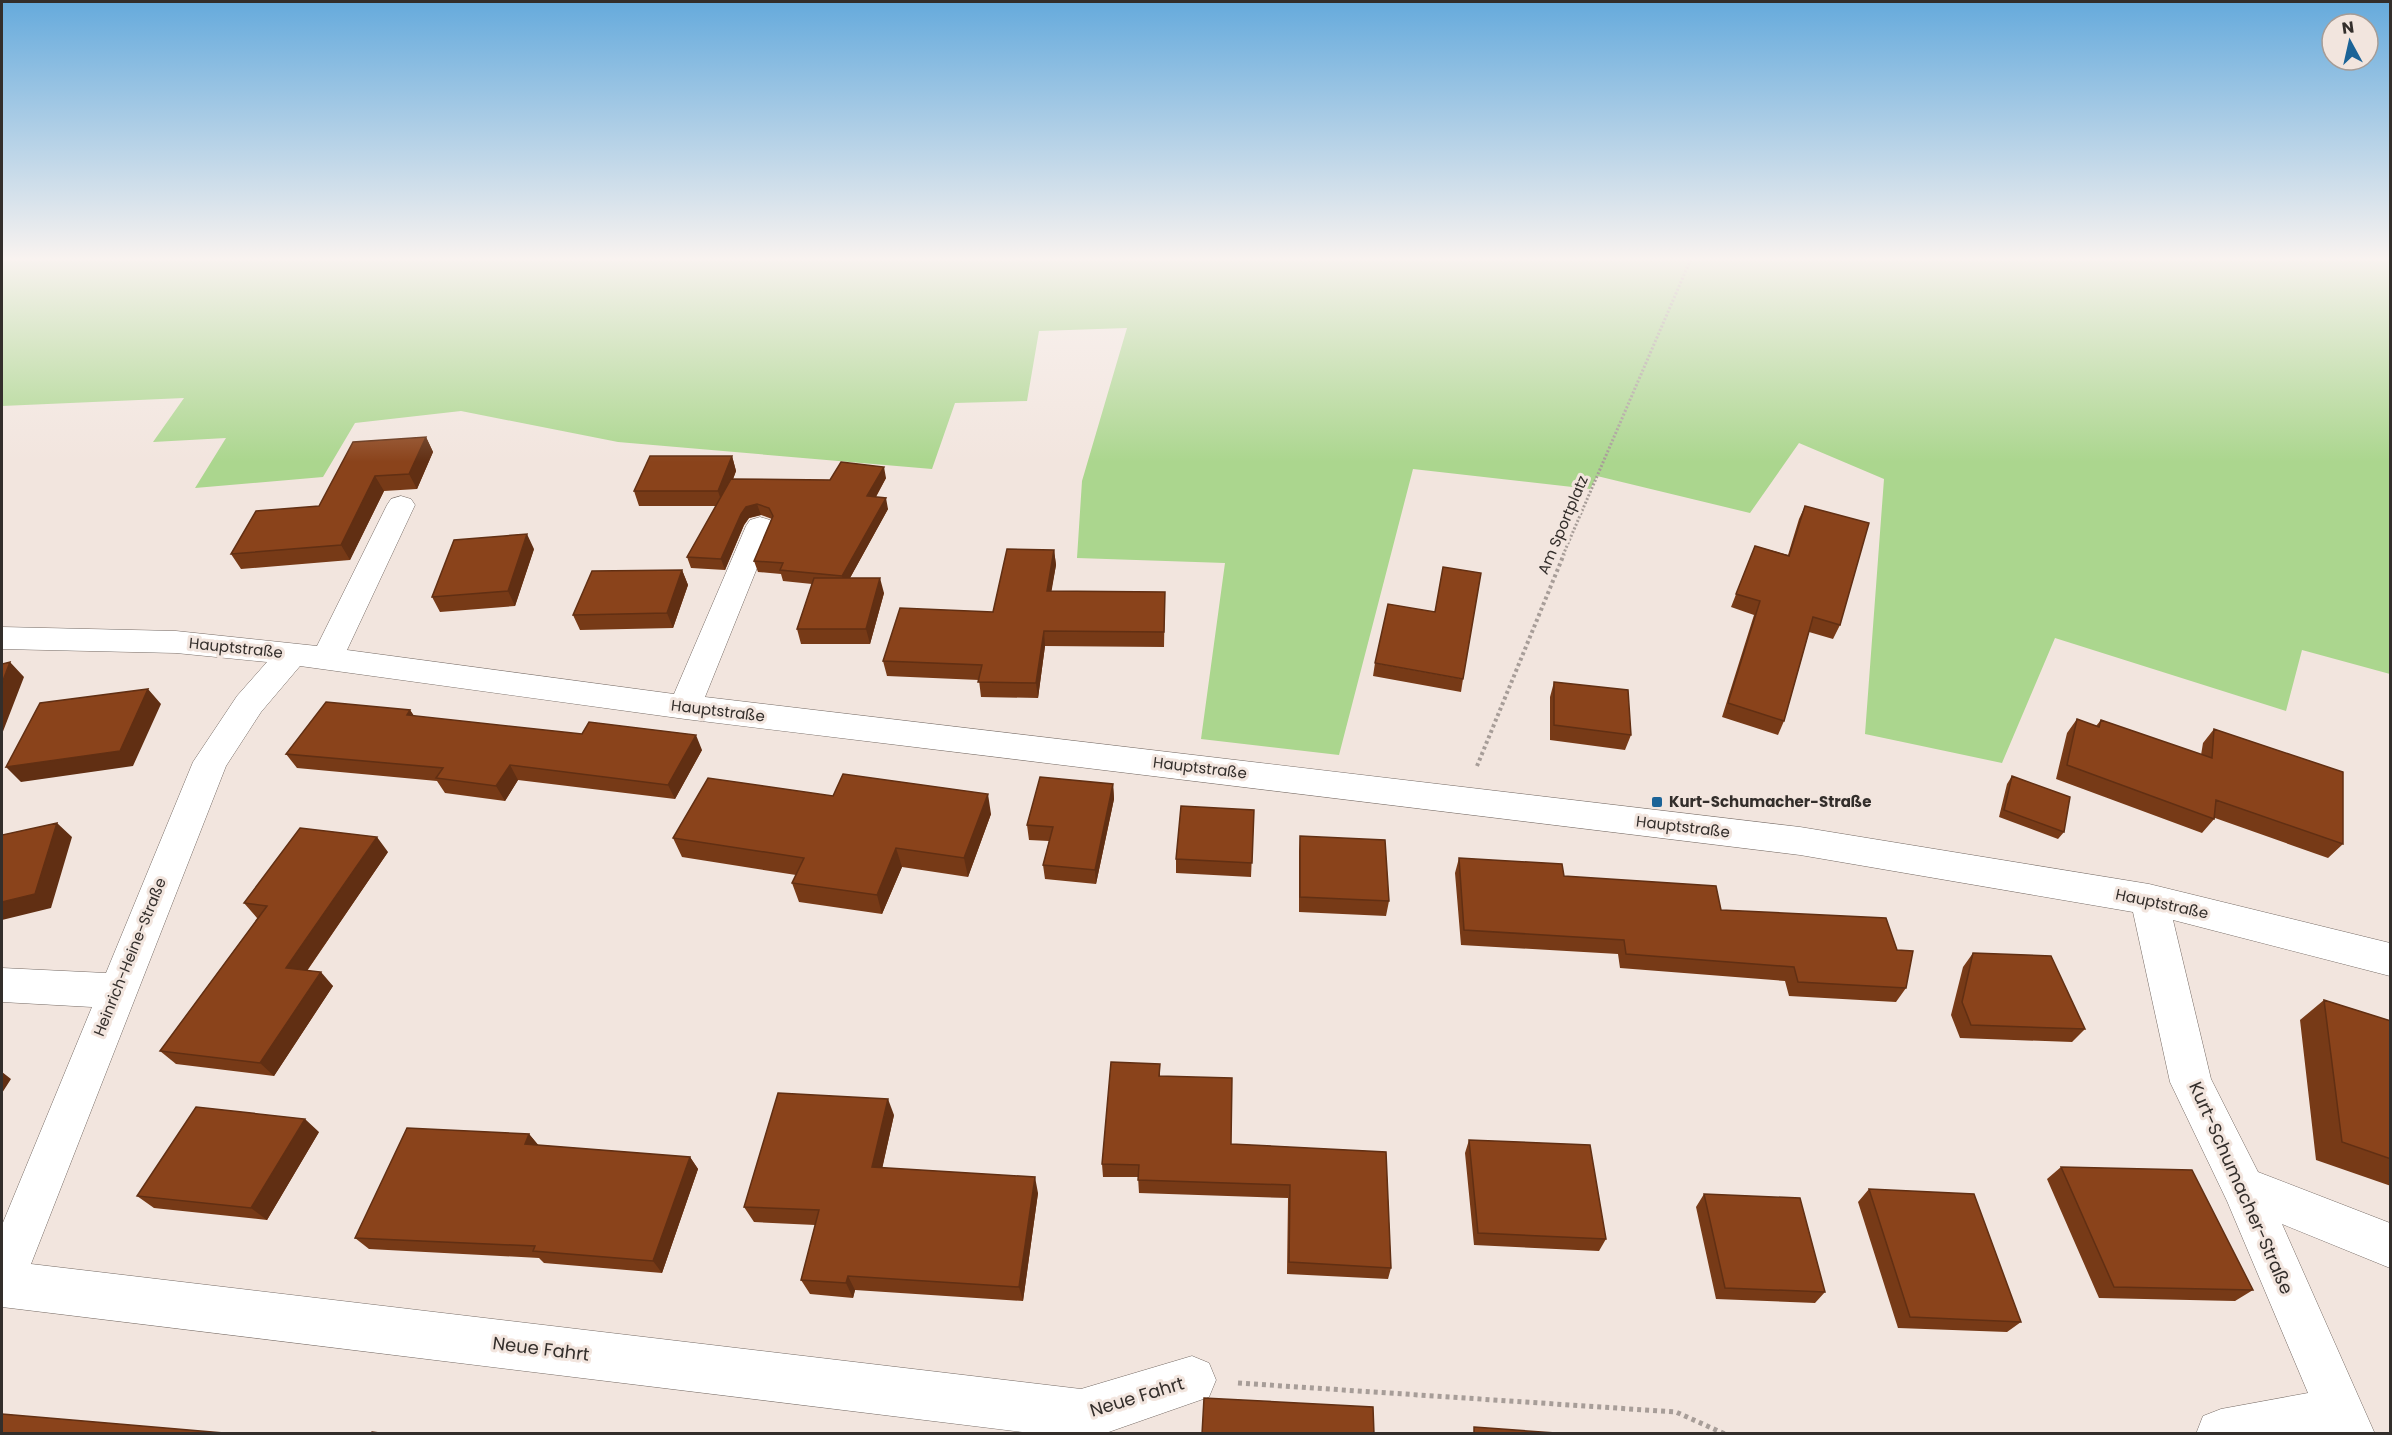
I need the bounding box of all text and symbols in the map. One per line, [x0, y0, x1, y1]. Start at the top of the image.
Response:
north arrow [2320, 12, 2380, 72]
text: N [2340, 15, 2356, 40]
street label: Am Sportplatz [1532, 472, 1593, 577]
street label: Hauptstraße [188, 632, 284, 663]
street label: Hauptstraße [670, 694, 766, 727]
street label: Hauptstraße [1152, 751, 1248, 784]
place label: Kurt-Schumacher-Straße [1669, 791, 1871, 812]
marker: Kurt-Schumacher-Straße [1650, 795, 1664, 809]
street label: Hauptstraße [1635, 810, 1731, 843]
street label: Heinrich-Heine-Straße [88, 874, 171, 1039]
street label: Hauptstraße [2114, 883, 2210, 924]
street label: Kurt-Schumacher-Straße [2183, 1077, 2300, 1298]
street label: Neue Fahrt [491, 1330, 591, 1367]
street label: Neue Fahrt [1087, 1370, 1187, 1423]

